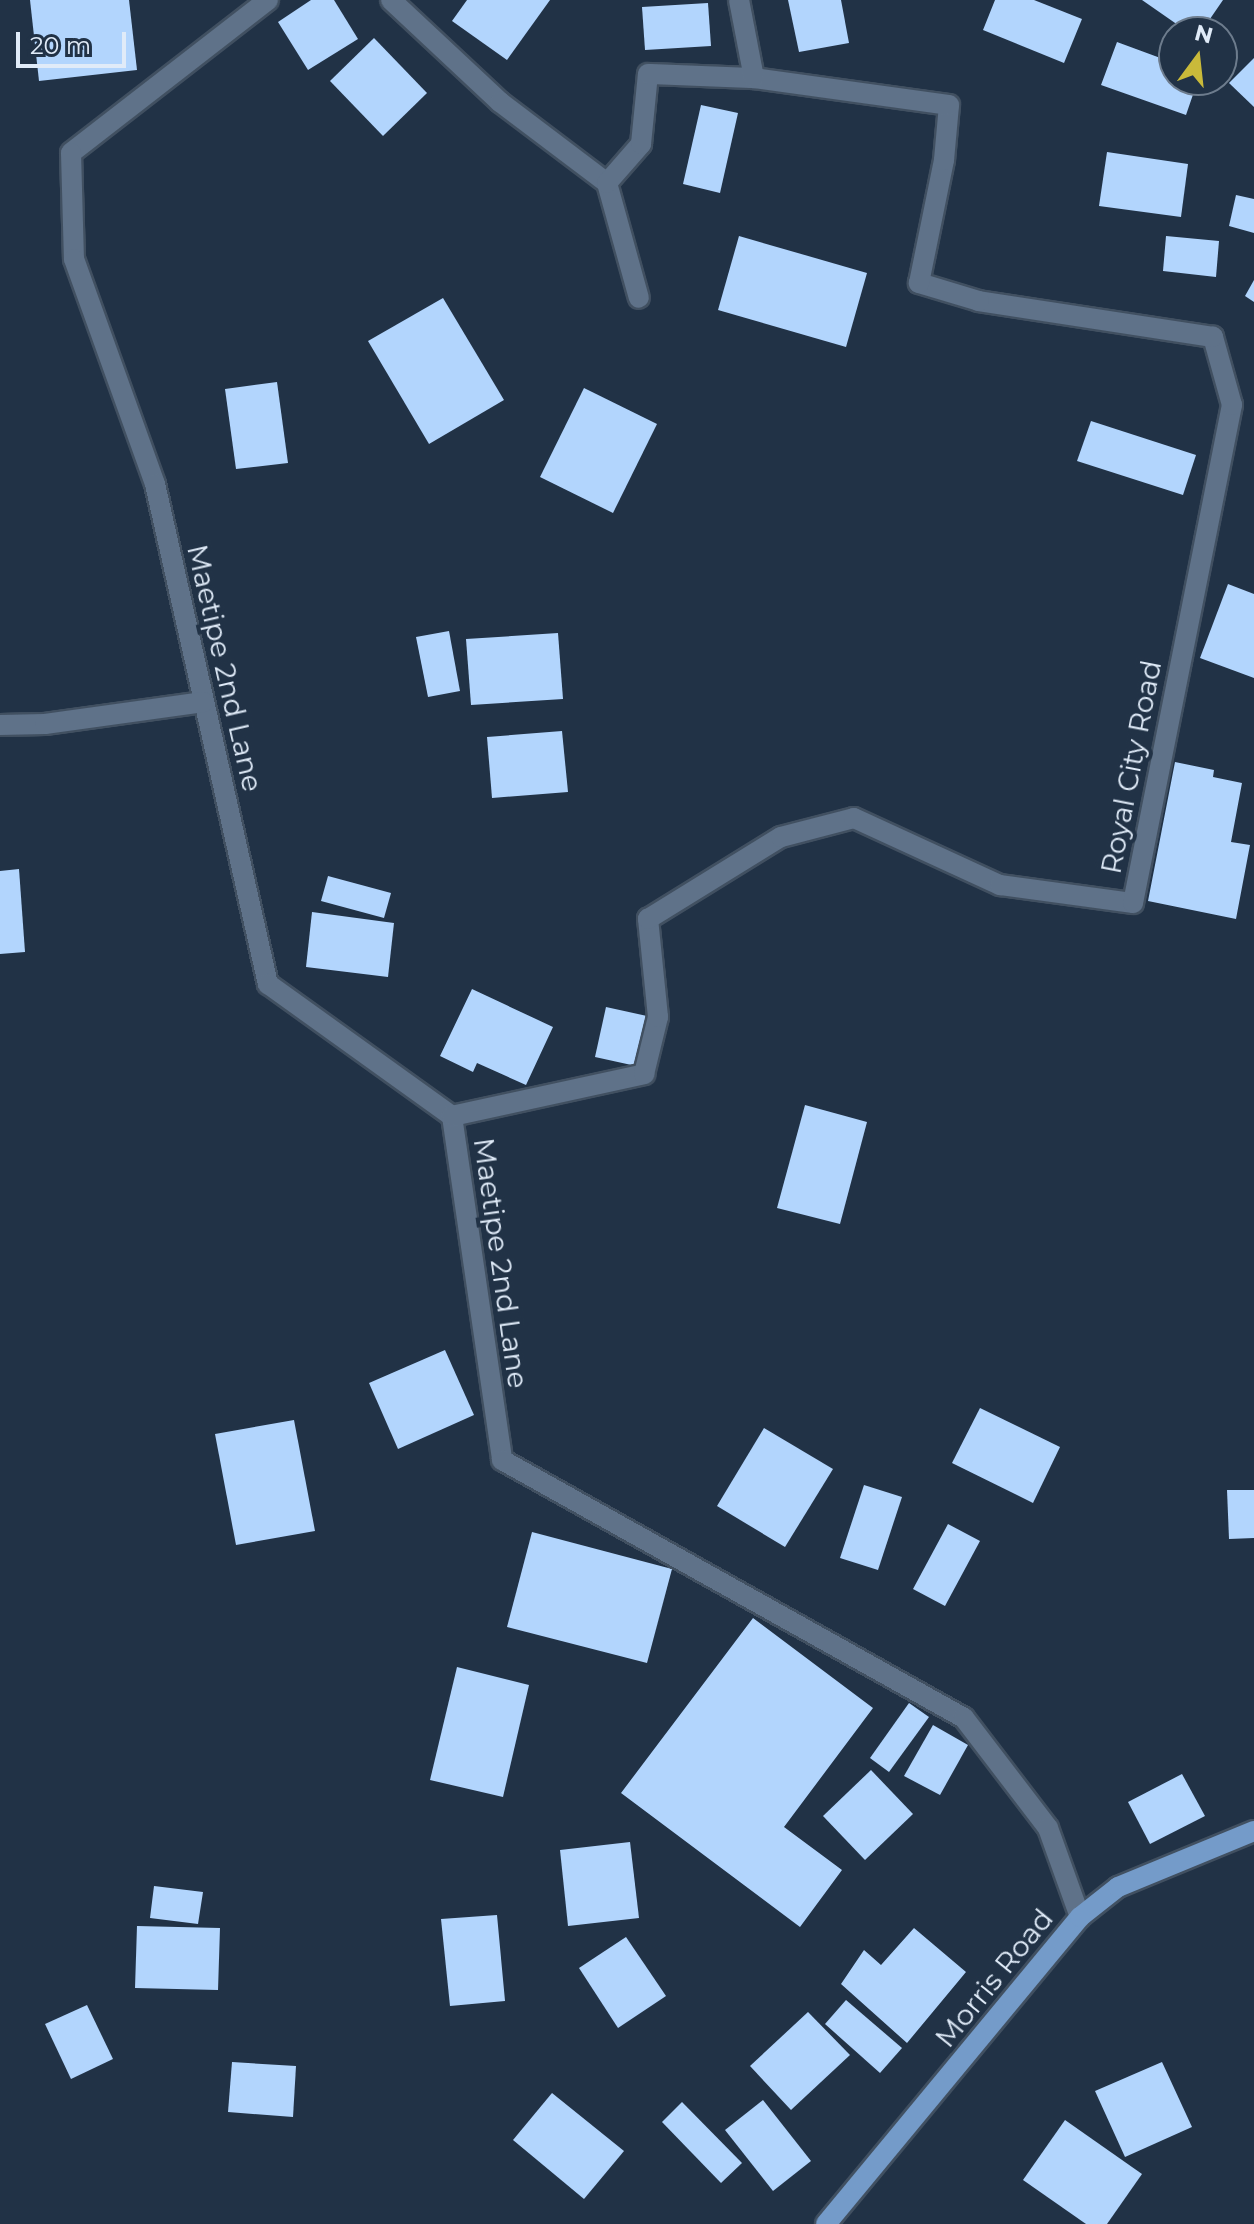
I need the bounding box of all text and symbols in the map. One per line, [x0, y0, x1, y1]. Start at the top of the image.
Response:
scale bar [20, 16, 130, 66]
north arrow [1158, 16, 1238, 96]
text: N [1192, 19, 1216, 50]
text: 20 m [30, 31, 91, 60]
street label: Maetipe 2nd Lane [180, 541, 270, 795]
street label: Royal City Road [1094, 657, 1168, 877]
street label: Maetipe 2nd Lane [467, 1136, 535, 1390]
street label: Morris Road [928, 1902, 1060, 2054]

